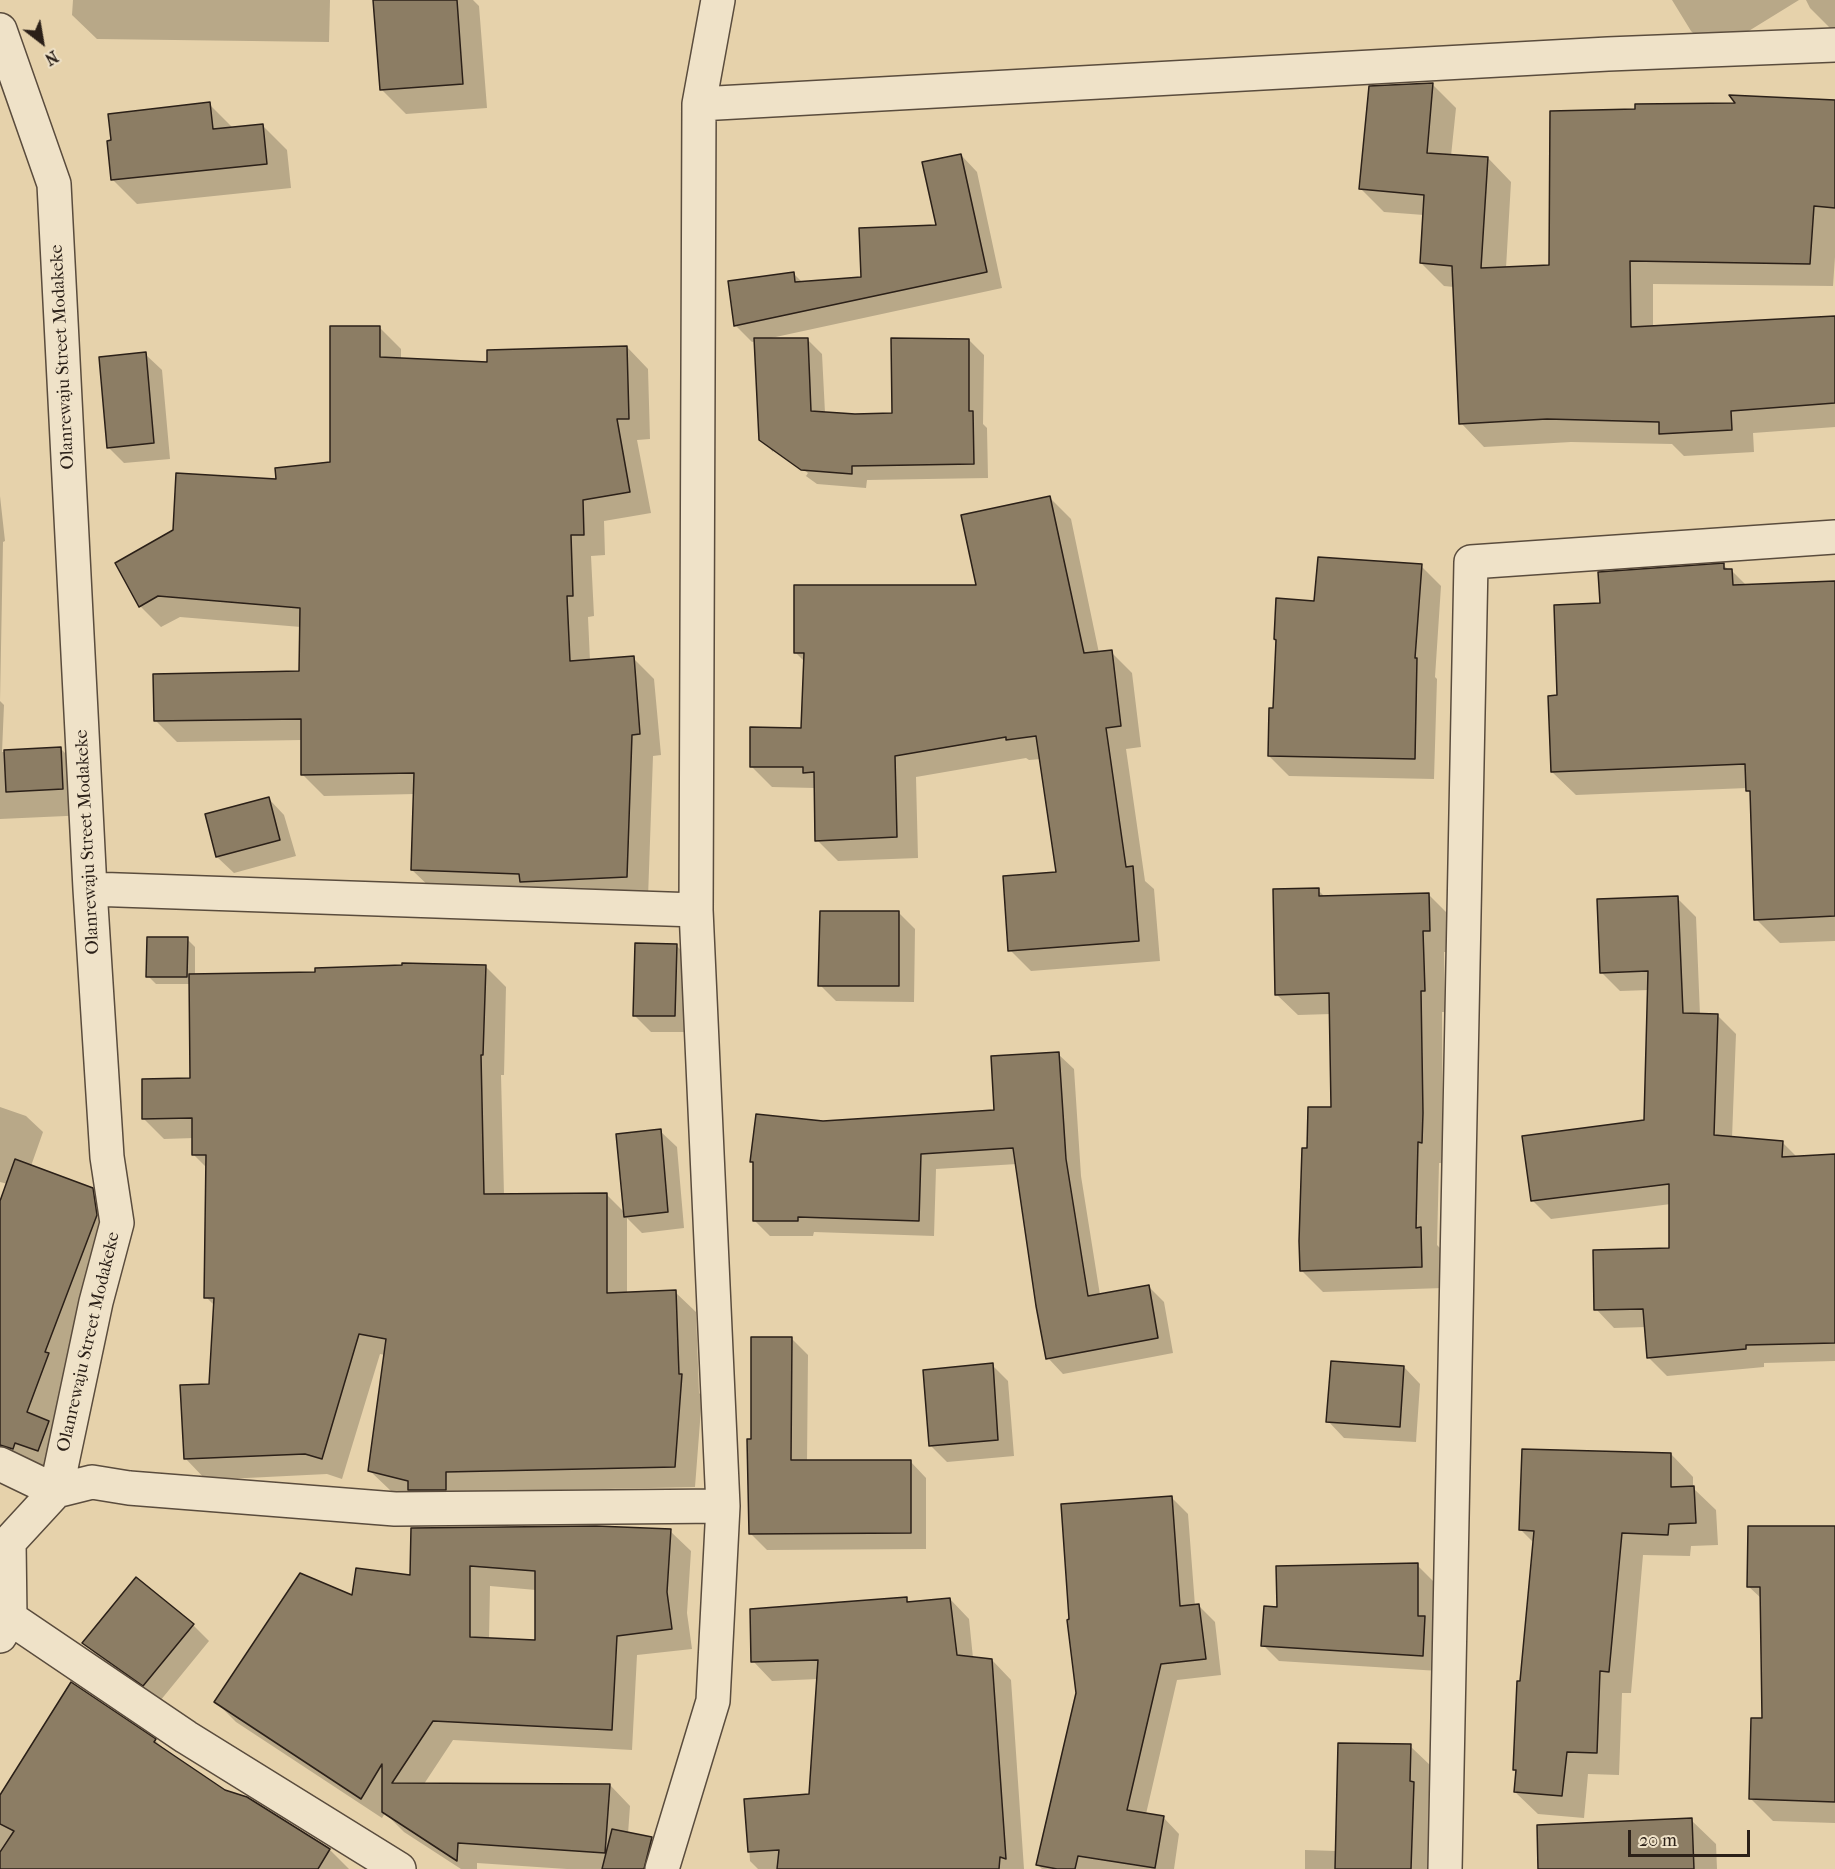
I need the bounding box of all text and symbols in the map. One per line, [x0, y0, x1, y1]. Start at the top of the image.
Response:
north arrow [12, 12, 72, 72]
text: N [41, 47, 62, 69]
street label: Olanrewaju Street Modakeke [46, 244, 80, 470]
street label: Olanrewaju Street Modakeke [71, 729, 105, 955]
street label: Olanrewaju Street Modakeke [53, 1230, 125, 1454]
scale bar [1631, 1818, 1752, 1856]
text: 20 m [1639, 1830, 1677, 1851]

